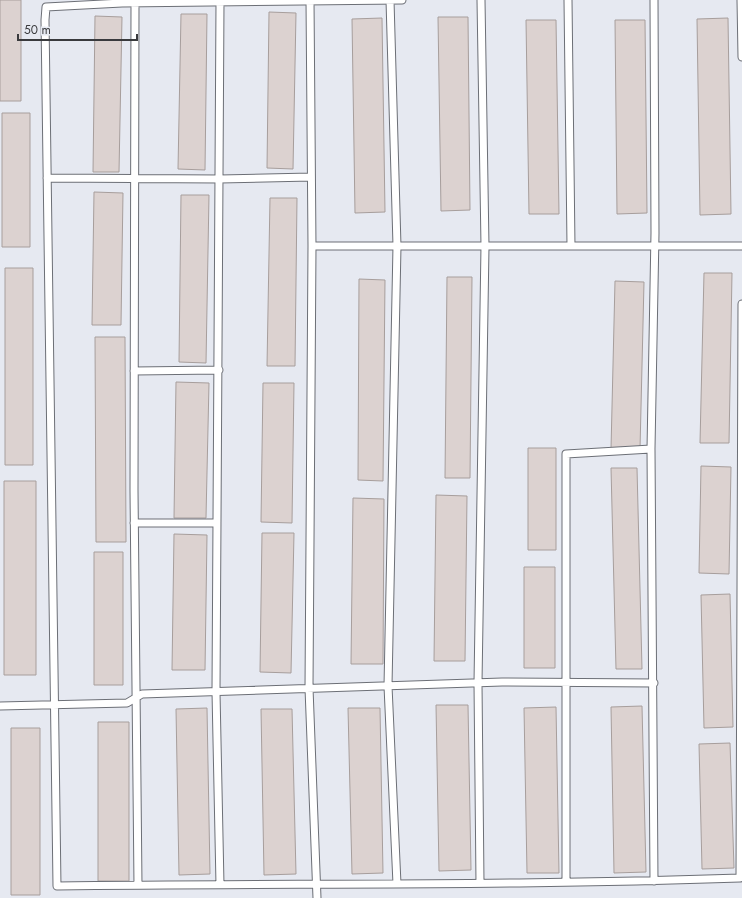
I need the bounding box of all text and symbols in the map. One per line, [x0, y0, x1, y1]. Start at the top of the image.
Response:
scale bar [18, 16, 137, 42]
text: 50 m [24, 21, 51, 39]

